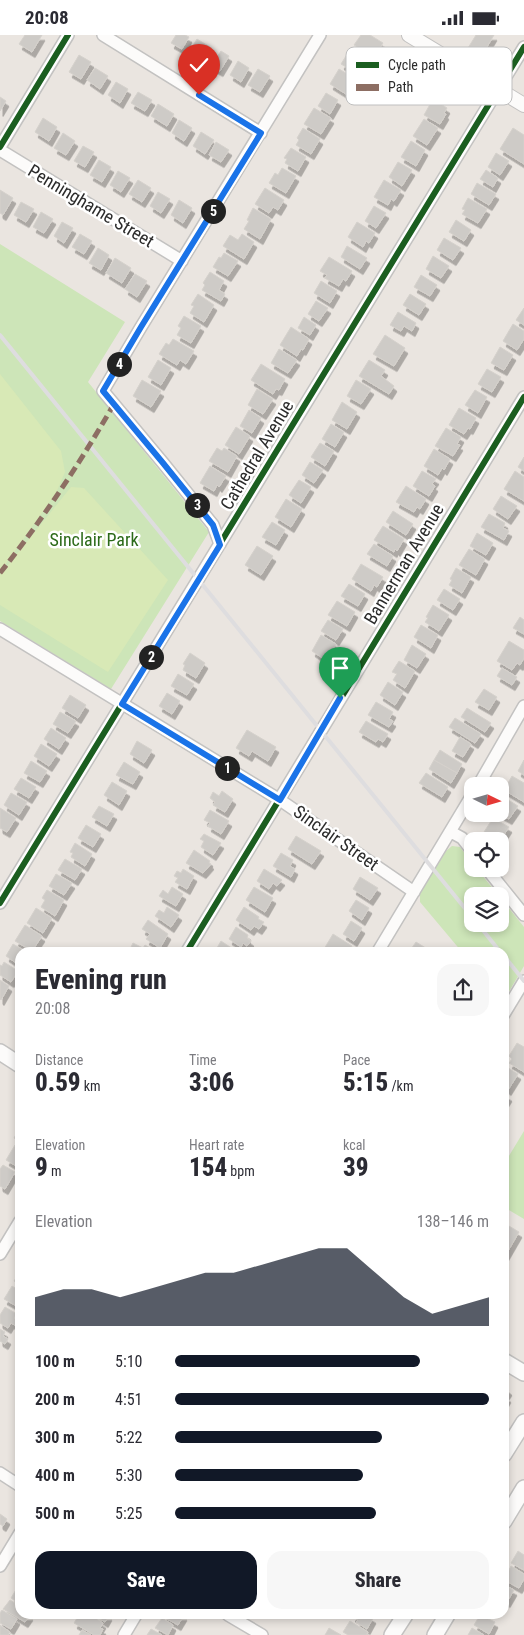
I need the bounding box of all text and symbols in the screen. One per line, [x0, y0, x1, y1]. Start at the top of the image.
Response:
text: 20:08 [25, 6, 69, 29]
pin [178, 44, 220, 95]
legend [346, 47, 512, 105]
icon: check [185, 51, 213, 79]
text: Cycle path [388, 57, 446, 73]
text: Path [388, 79, 413, 95]
street label: Penninghame Street [25, 160, 158, 251]
pin: 5 [200, 199, 226, 223]
text: 5 [210, 203, 217, 219]
pin: 4 [106, 351, 132, 377]
text: 4 [116, 356, 123, 372]
street label: Cathedral Avenue [216, 396, 298, 513]
pin: 3 [184, 493, 210, 517]
text: 3 [194, 497, 201, 513]
street label: Bannerman Avenue [359, 500, 448, 628]
park label: Sinclair Park [49, 529, 139, 550]
pin: 2 [138, 645, 164, 669]
pin [319, 647, 361, 698]
text: 2 [148, 649, 155, 665]
icon: arrive [326, 654, 354, 682]
pin: 1 [214, 755, 240, 781]
text: 1 [224, 760, 231, 776]
north arrow [464, 777, 509, 823]
map controls [464, 777, 509, 932]
street label: Sinclair Street [290, 801, 383, 875]
button: locate [464, 832, 509, 877]
button: layers [464, 887, 509, 932]
text: Evening run [35, 963, 167, 996]
button: share [437, 964, 489, 1016]
text: 20:08 [35, 999, 70, 1018]
text: Distance [35, 1052, 83, 1068]
text: Time [189, 1052, 217, 1068]
text: Pace [343, 1052, 370, 1068]
text: 0.59 [35, 1068, 81, 1097]
text: 3:06 [189, 1068, 234, 1097]
text: 5:15 [343, 1068, 388, 1097]
text: km [81, 1078, 101, 1094]
text: /km [388, 1078, 413, 1094]
text: Elevation [35, 1137, 85, 1153]
text: Heart rate [189, 1137, 244, 1153]
text: kcal [343, 1137, 366, 1153]
text: 9 [35, 1153, 48, 1182]
text: 154 [189, 1153, 227, 1182]
text: 39 [343, 1153, 368, 1182]
text: m [48, 1163, 61, 1179]
text: bpm [227, 1163, 255, 1179]
text: Elevation [35, 1212, 93, 1231]
text: 138–146 m [417, 1212, 489, 1231]
text: 100 m [35, 1352, 75, 1371]
text: 5:10 [115, 1352, 142, 1371]
text: 200 m [35, 1390, 75, 1409]
text: 4:51 [115, 1390, 142, 1409]
text: 300 m [35, 1428, 75, 1447]
text: 5:22 [115, 1428, 142, 1447]
text: 400 m [35, 1466, 75, 1485]
text: 5:30 [115, 1466, 142, 1485]
text: 500 m [35, 1504, 75, 1523]
text: 5:25 [115, 1504, 142, 1523]
button: Save [35, 1551, 257, 1609]
button: Share [267, 1551, 489, 1609]

